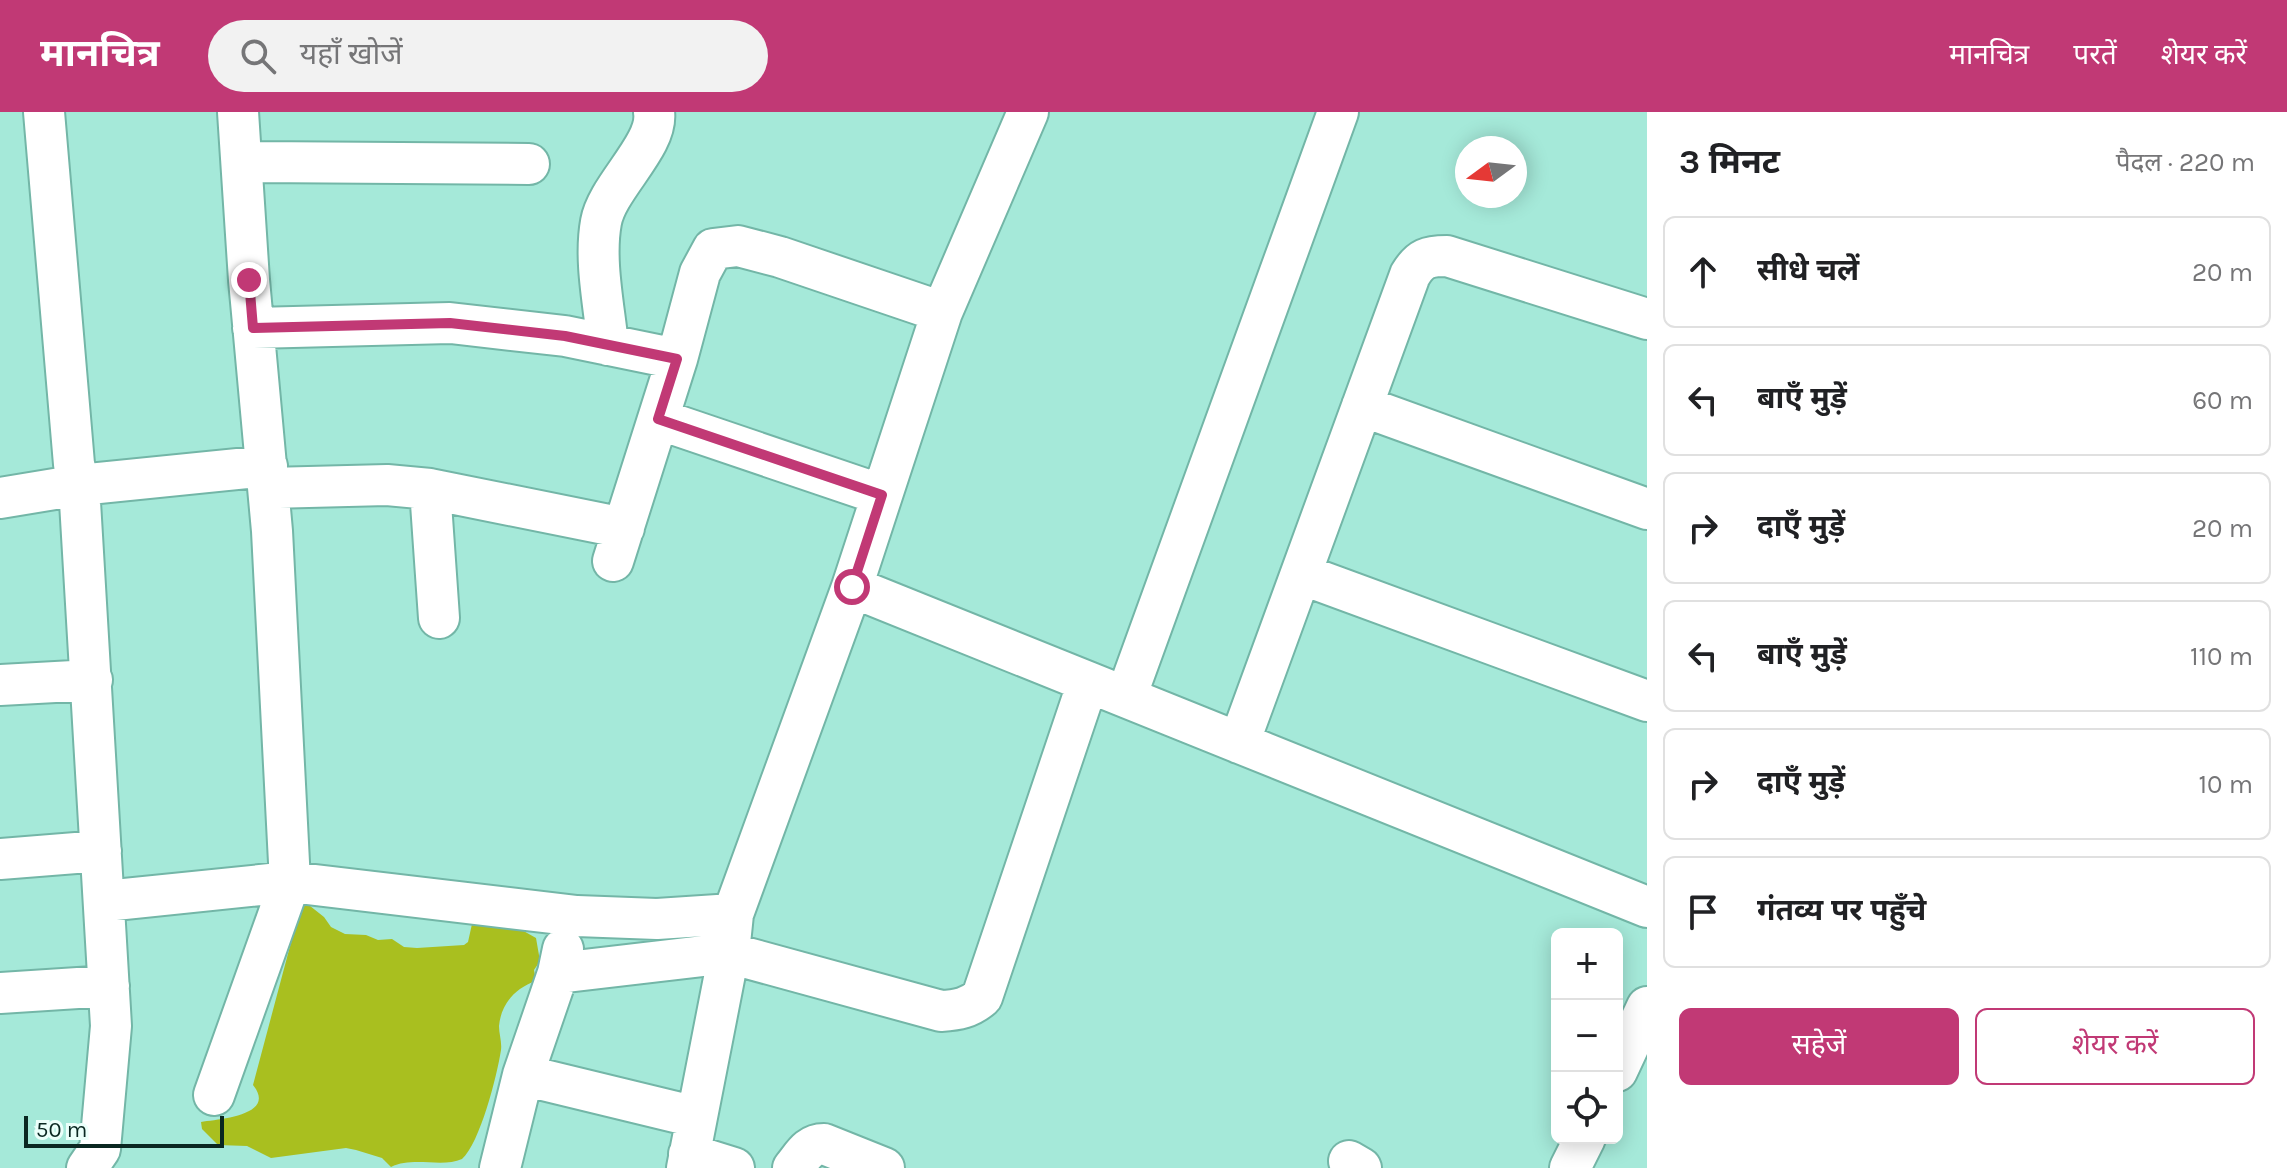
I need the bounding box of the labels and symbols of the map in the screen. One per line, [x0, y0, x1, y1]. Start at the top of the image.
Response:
north arrow [1455, 136, 1527, 208]
route end [231, 262, 267, 298]
route start [834, 569, 870, 605]
scale bar [24, 1112, 224, 1148]

